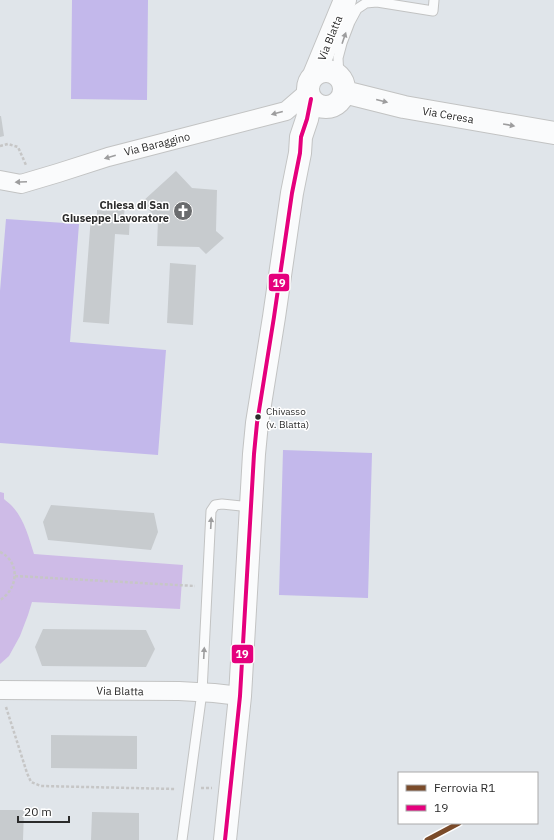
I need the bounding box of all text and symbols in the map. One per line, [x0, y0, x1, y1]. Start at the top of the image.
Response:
street label: Via Blatta [315, 13, 345, 63]
one-way arrow [341, 32, 347, 44]
one-way arrow [375, 99, 388, 105]
street label: Via Ceresa [421, 104, 475, 126]
one-way arrow [270, 111, 283, 117]
one-way arrow [503, 123, 515, 129]
street label: Via Baraggino [122, 129, 192, 159]
one-way arrow [104, 154, 116, 160]
one-way arrow [15, 179, 27, 186]
place label: Chiesa di San Giuseppe Lavoratore [62, 198, 169, 225]
church icon: Chiesa di San Giuseppe Lavoratore [172, 200, 194, 222]
line badge: 19 [268, 273, 290, 292]
text: 19 [272, 276, 286, 290]
place label: Chivasso (v. Blatta) [266, 405, 309, 431]
marker: Chivasso (v. Blatta) [253, 412, 263, 422]
one-way arrow [207, 517, 214, 529]
line badge: 19 [231, 644, 254, 664]
one-way arrow [200, 647, 207, 659]
text: 19 [235, 647, 249, 661]
street label: Via Blatta [96, 684, 144, 698]
legend [398, 772, 538, 824]
text: Ferrovia R1 [434, 780, 495, 795]
scale bar [18, 798, 69, 824]
text: 19 [434, 800, 448, 815]
text: 20 m [24, 804, 52, 819]

